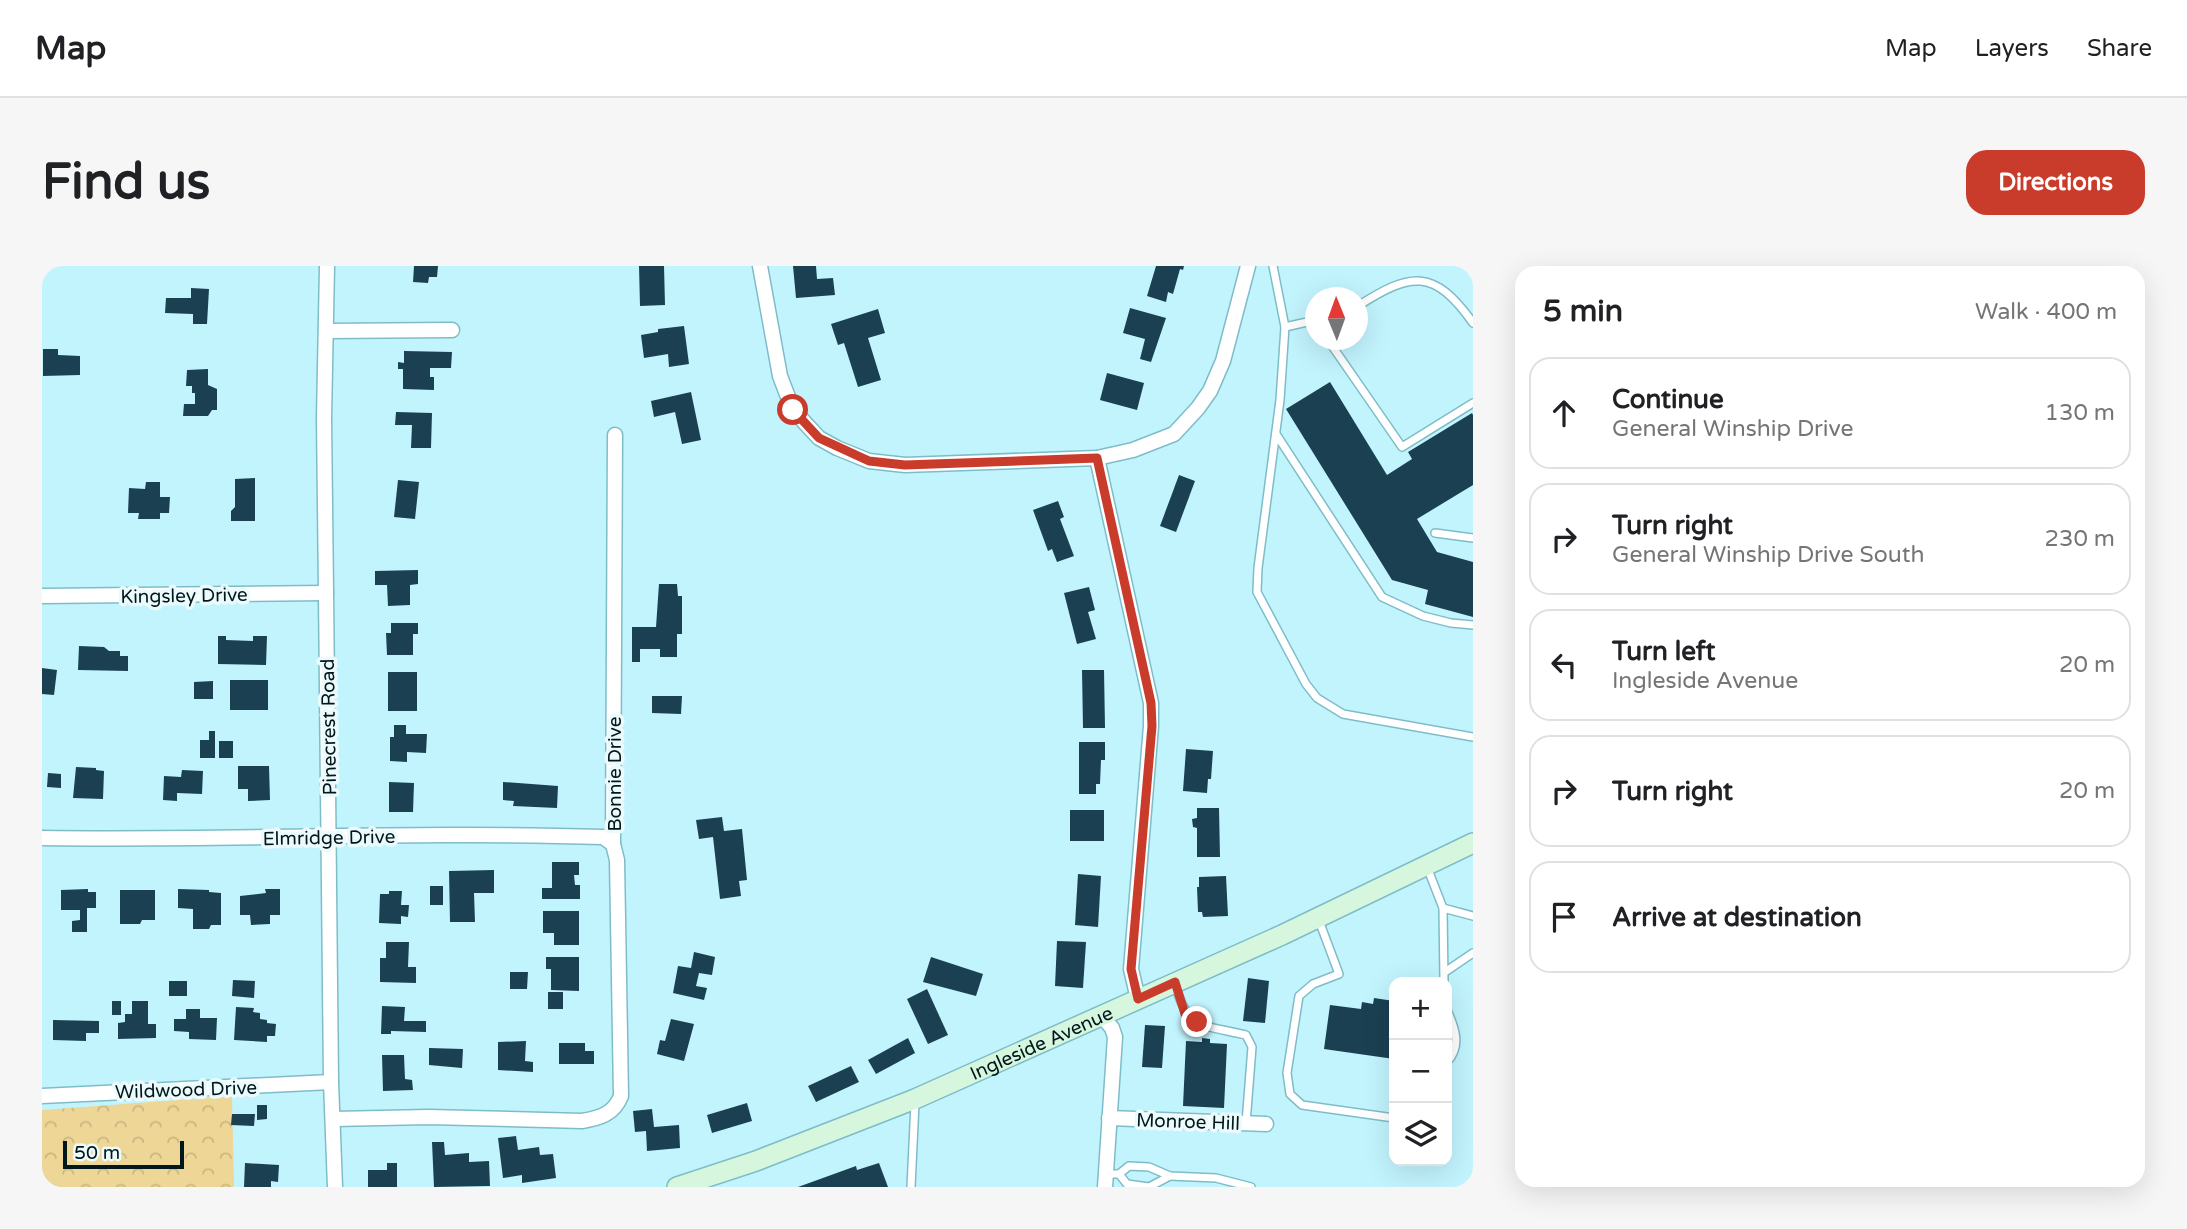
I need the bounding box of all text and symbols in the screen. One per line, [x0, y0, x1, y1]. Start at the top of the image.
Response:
text: Map [35, 29, 106, 68]
text: Map [1885, 34, 1937, 63]
text: Layers [1975, 34, 2049, 63]
text: Share [2087, 34, 2152, 63]
button: Directions [1966, 150, 2145, 215]
text: Find us [42, 153, 210, 212]
north arrow [1305, 287, 1368, 350]
text: 5 min [1543, 293, 1623, 330]
text: Walk · 400 m [1975, 298, 2117, 326]
text: Continue [1612, 384, 1724, 415]
route start [777, 394, 808, 425]
icon: ahead [1545, 394, 1583, 432]
text: 130 m [2045, 399, 2115, 427]
text: General Winship Drive [1612, 415, 1854, 443]
text: Turn right [1612, 510, 1733, 541]
icon: right [1545, 520, 1583, 558]
text: 230 m [2045, 525, 2115, 553]
text: General Winship Drive South [1612, 541, 1925, 569]
street label: Kingsley Drive [120, 584, 248, 608]
text: Turn left [1612, 636, 1715, 667]
icon: left [1545, 646, 1583, 684]
text: 20 m [2059, 651, 2115, 679]
street label: Pinecrest Road [317, 659, 341, 795]
text: Ingleside Avenue [1612, 667, 1798, 695]
street label: Bonnie Drive [604, 717, 626, 832]
icon: right [1545, 772, 1583, 810]
text: Turn right [1612, 776, 1733, 807]
text: 20 m [2059, 777, 2115, 805]
street label: Elmridge Drive [262, 826, 396, 850]
icon: arrive [1545, 898, 1583, 936]
text: Arrive at destination [1612, 902, 1862, 933]
map controls [1389, 977, 1452, 1166]
button: + [1389, 977, 1452, 1040]
street label: Ingleside Avenue [967, 1002, 1116, 1085]
route end [1181, 1006, 1212, 1037]
button: − [1389, 1040, 1452, 1103]
street label: Wildwood Drive [115, 1077, 257, 1103]
button: layers [1389, 1103, 1452, 1166]
street label: Monroe Hill [1136, 1109, 1240, 1135]
scale bar [63, 1138, 184, 1170]
text: 50 m [74, 1142, 120, 1164]

